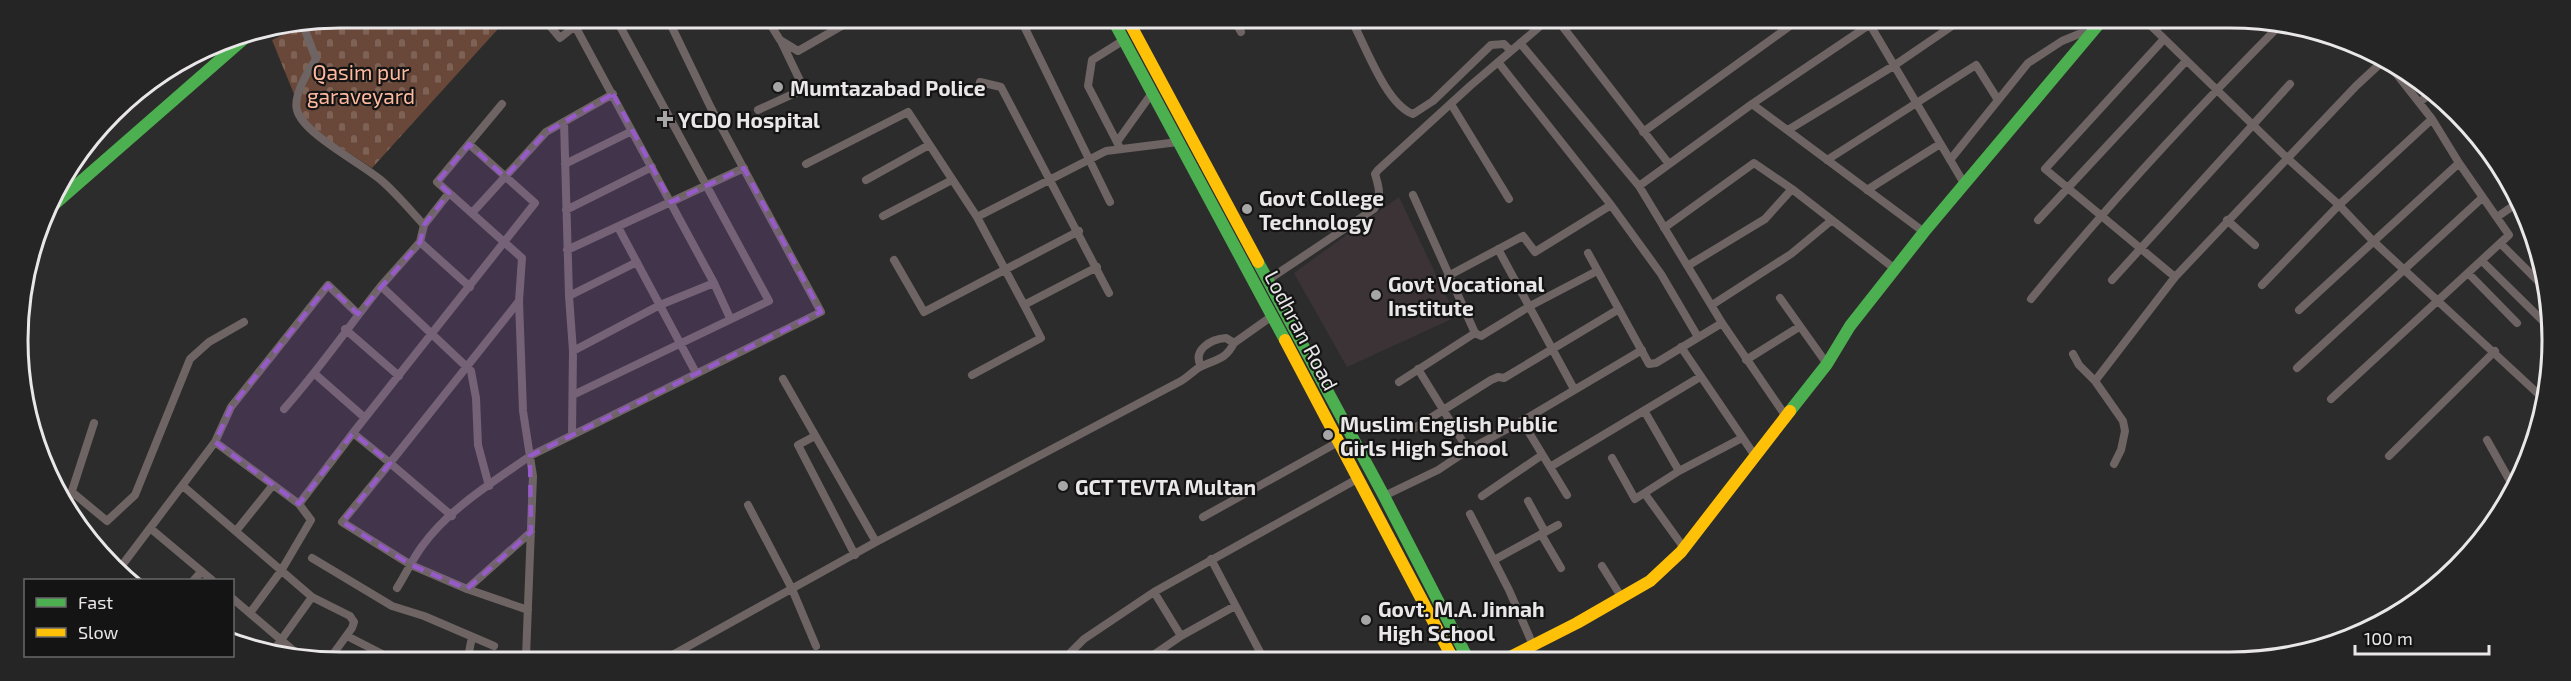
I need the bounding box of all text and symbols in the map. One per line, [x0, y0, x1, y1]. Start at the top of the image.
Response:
park label: Qasim pur garaveyard [307, 59, 415, 108]
place label: Mumtazabad Police [790, 75, 986, 100]
marker: Mumtazabad Police [771, 80, 785, 94]
place label: YCDO Hospital [678, 107, 820, 132]
marker: YCDO Hospital [656, 110, 674, 128]
place label: Govt College Technology [1259, 185, 1384, 235]
marker: Govt College Technology [1240, 202, 1254, 216]
street label: Lodhran Road [1260, 266, 1344, 394]
place label: Govt Vocational Institute [1388, 271, 1544, 320]
marker: Govt Vocational Institute [1369, 288, 1383, 302]
place label: Muslim English Public Girls High School [1340, 411, 1558, 460]
marker: Muslim English Public Girls High School [1321, 428, 1335, 442]
place label: GCT TEVTA Multan [1075, 474, 1256, 499]
marker: GCT TEVTA Multan [1056, 479, 1070, 493]
legend [24, 579, 234, 657]
text: Fast [78, 591, 113, 613]
place label: Govt. M.A. Jinnah High School [1378, 596, 1545, 645]
marker: Govt. M.A. Jinnah High School [1359, 613, 1373, 627]
scale bar [2355, 618, 2488, 656]
text: Slow [78, 621, 119, 643]
text: 100 m [2364, 627, 2413, 649]

